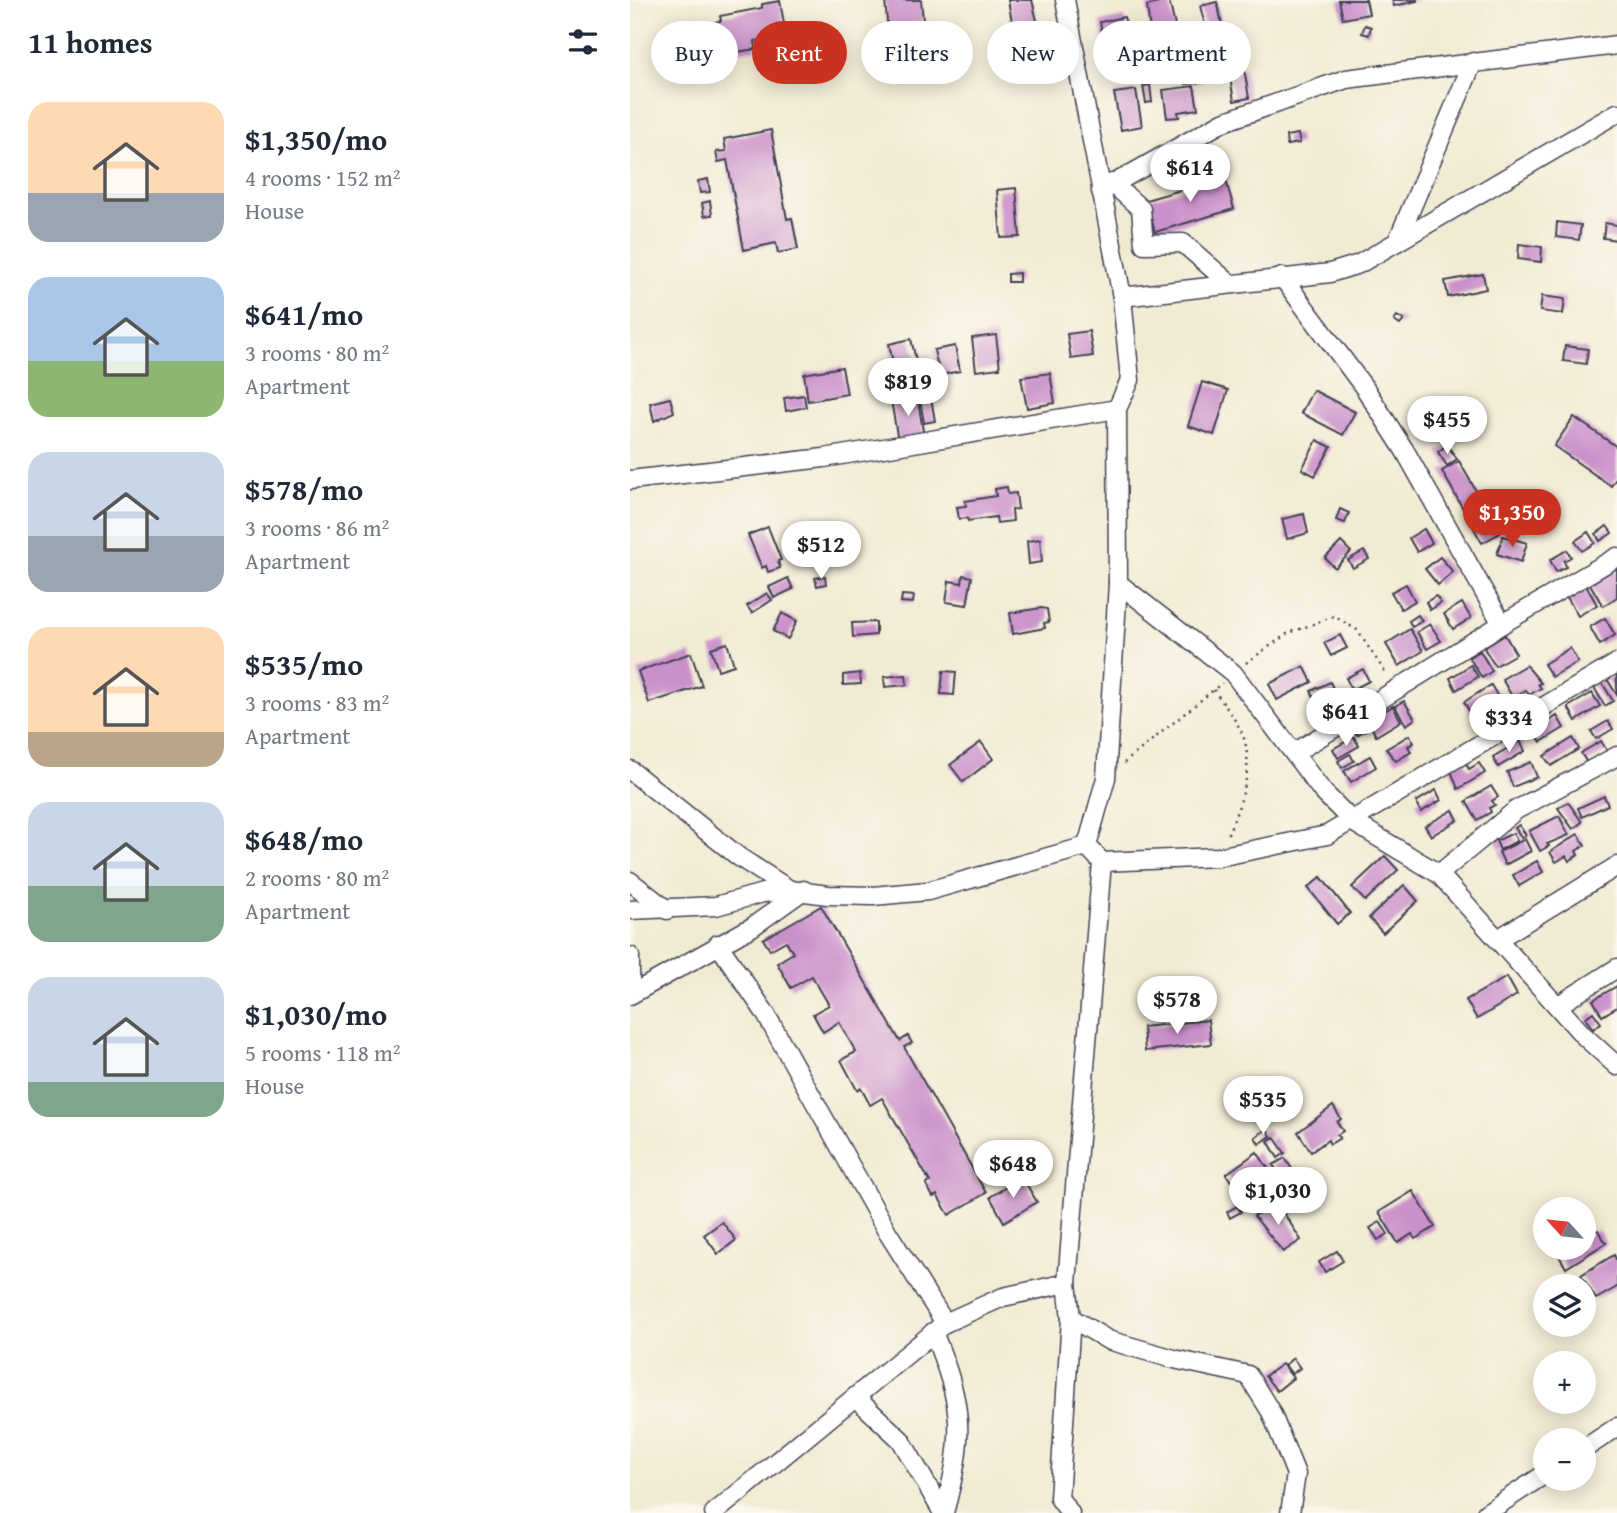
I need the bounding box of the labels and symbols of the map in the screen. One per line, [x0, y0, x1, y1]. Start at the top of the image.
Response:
pin: $614 [1149, 144, 1231, 204]
pin: $819 [867, 358, 949, 418]
pin: $455 [1406, 396, 1488, 456]
pin: $1,350 [1455, 490, 1569, 549]
pin: $512 [780, 522, 862, 581]
pin: $641 [1305, 688, 1387, 748]
pin: $334 [1468, 694, 1550, 754]
pin: $578 [1136, 976, 1218, 1036]
pin: $535 [1222, 1076, 1304, 1136]
pin: $648 [972, 1140, 1054, 1200]
pin: $1,030 [1221, 1168, 1335, 1227]
north arrow [1533, 1197, 1596, 1260]

